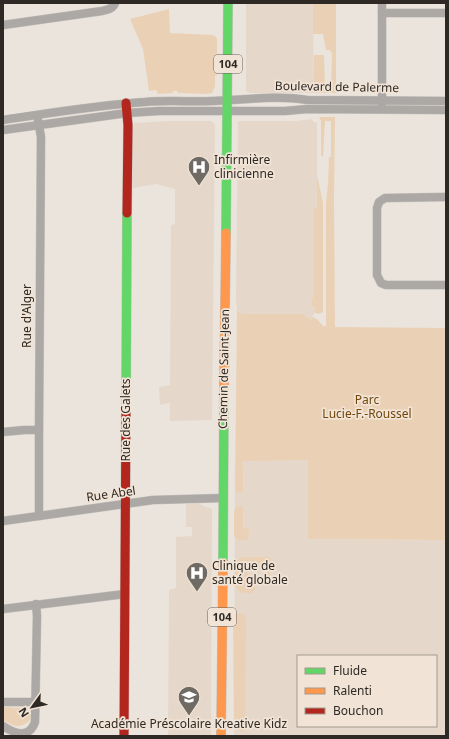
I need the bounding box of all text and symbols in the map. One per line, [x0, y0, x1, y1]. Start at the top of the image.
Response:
road number: 104 [214, 55, 242, 73]
street label: Boulevard de Palerme [275, 77, 399, 96]
place label: Infirmière clinicienne [214, 151, 274, 182]
hospital icon: Infirmière clinicienne [186, 154, 212, 187]
street label: Rue d'Alger [18, 284, 35, 348]
street label: Chemin de Saint-Jean [214, 309, 233, 429]
street label: Rue des Galets [117, 378, 134, 462]
park label: Parc Lucie-F.-Roussel [322, 391, 412, 422]
street label: Rue Abel [85, 482, 137, 505]
place label: Clinique de santé globale [212, 557, 288, 588]
hospital icon: Clinique de santé globale [184, 560, 210, 593]
road number: 104 [208, 608, 236, 626]
legend [297, 655, 437, 727]
text: Fluide [333, 662, 367, 679]
text: Ralenti [333, 682, 372, 699]
school or university icon: Académie Préscolaire Kreative Kidz [176, 684, 202, 717]
north arrow [12, 687, 52, 727]
text: Bouchon [333, 702, 383, 719]
text: N [14, 705, 32, 721]
place label: Académie Préscolaire Kreative Kidz [91, 715, 287, 732]

